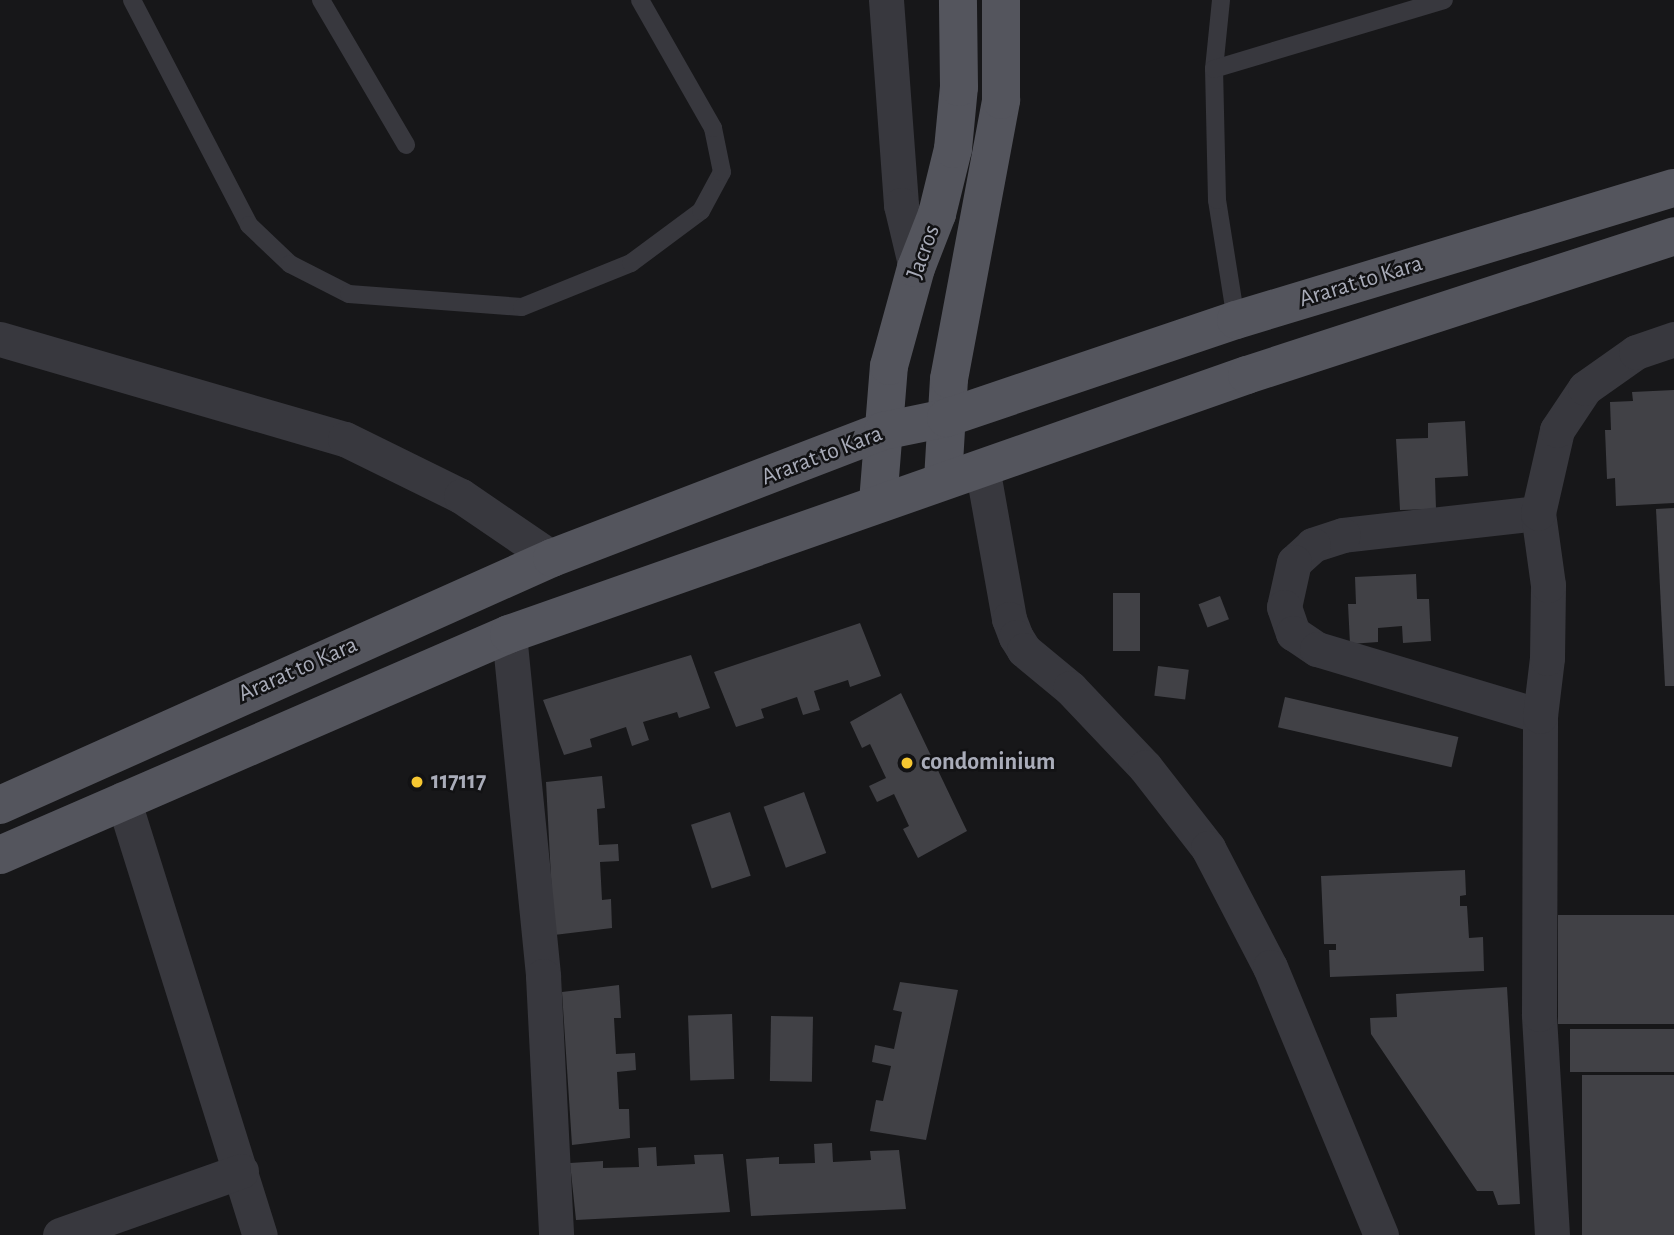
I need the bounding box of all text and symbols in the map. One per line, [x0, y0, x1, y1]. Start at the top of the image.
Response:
street label: Jacros [901, 221, 947, 283]
street label: Ararat to Kara [1296, 250, 1426, 314]
street label: Ararat to Kara [757, 420, 887, 492]
street label: Ararat to Kara [234, 631, 362, 709]
place label: condominium [921, 749, 1055, 777]
marker: condominium [899, 755, 915, 771]
place label: 117117 [431, 768, 486, 796]
marker: 117117 [409, 774, 425, 790]

